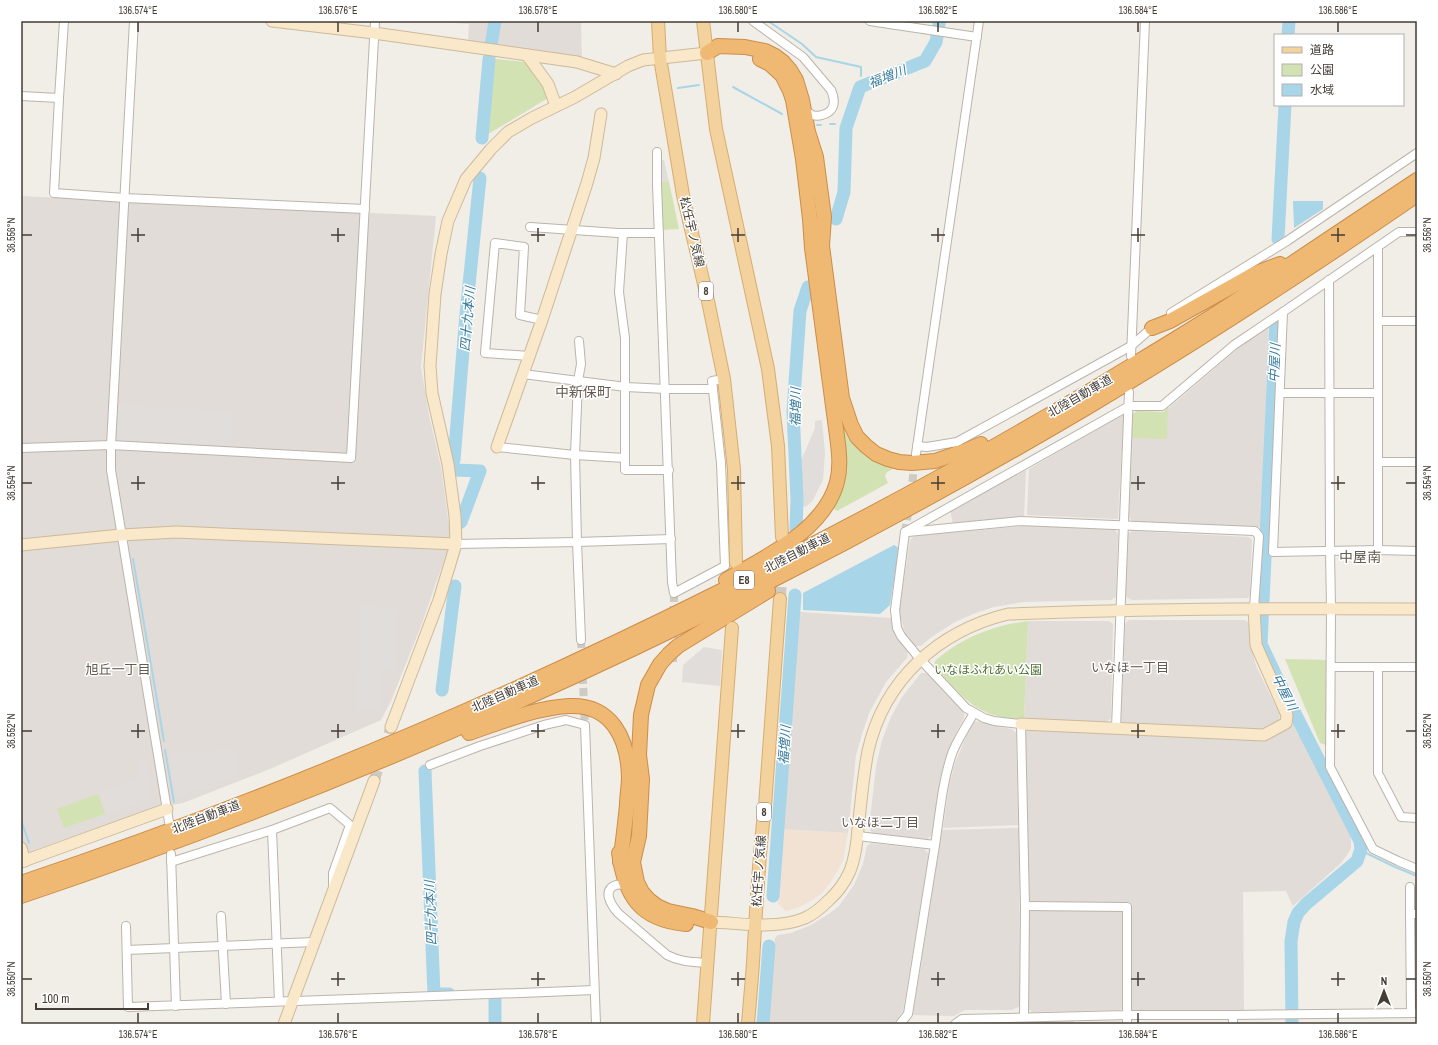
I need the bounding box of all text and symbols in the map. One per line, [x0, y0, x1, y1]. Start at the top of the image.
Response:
text: 136.574°E [118, 4, 158, 17]
text: 136.576°E [318, 4, 358, 17]
text: 136.578°E [518, 4, 558, 17]
text: 136.580°E [718, 4, 758, 17]
text: 136.582°E [918, 4, 958, 17]
text: 136.584°E [1118, 4, 1158, 17]
text: 136.586°E [1318, 4, 1358, 17]
legend [1274, 34, 1404, 106]
text: 道路 [1310, 42, 1334, 58]
water label: 福増川 [866, 61, 910, 92]
text: 公園 [1310, 62, 1334, 78]
text: 水域 [1310, 82, 1334, 98]
street label: 松任宇ノ気線 [676, 195, 708, 269]
text: 36.556°N [5, 217, 18, 253]
text: 36.556°N [1421, 217, 1434, 253]
road number: 8 [699, 282, 713, 300]
water label: 四十九本川 [456, 284, 479, 352]
water label: 中屋川 [1265, 341, 1284, 383]
street label: 北陸自動車道 [1045, 371, 1115, 421]
district label: 中新保町 [555, 383, 611, 401]
water label: 福増川 [787, 385, 804, 427]
text: 36.554°N [5, 465, 18, 501]
text: 36.554°N [1421, 465, 1434, 501]
street label: 北陸自動車道 [761, 530, 833, 576]
district label: 中屋南 [1339, 548, 1381, 566]
road number: E8 [734, 571, 754, 589]
district label: いなほ一丁目 [1091, 659, 1169, 676]
district label: 旭丘一丁目 [85, 661, 151, 678]
park label: いなほふれあい公園 [934, 662, 1042, 678]
water label: 中屋川 [1268, 671, 1302, 715]
street label: 北陸自動車道 [469, 672, 541, 716]
text: 36.552°N [5, 713, 18, 749]
text: 36.552°N [1421, 713, 1434, 749]
water label: 福増川 [775, 723, 794, 765]
street label: 北陸自動車道 [170, 797, 242, 837]
road number: 8 [757, 803, 771, 821]
district label: いなほ二丁目 [841, 814, 919, 831]
street label: 松任宇ノ気線 [749, 835, 769, 907]
water label: 四十九本川 [421, 878, 440, 946]
text: 36.550°N [5, 961, 18, 997]
text: 36.550°N [1421, 961, 1434, 997]
north arrow [1364, 971, 1404, 1011]
text: N [1381, 974, 1387, 988]
scale bar [36, 985, 148, 1011]
text: 100 m [42, 991, 69, 1007]
text: 136.574°E [118, 1028, 158, 1041]
text: 136.576°E [318, 1028, 358, 1041]
text: 136.578°E [518, 1028, 558, 1041]
text: 136.580°E [718, 1028, 758, 1041]
text: 136.582°E [918, 1028, 958, 1041]
text: 136.584°E [1118, 1028, 1158, 1041]
text: 136.586°E [1318, 1028, 1358, 1041]

